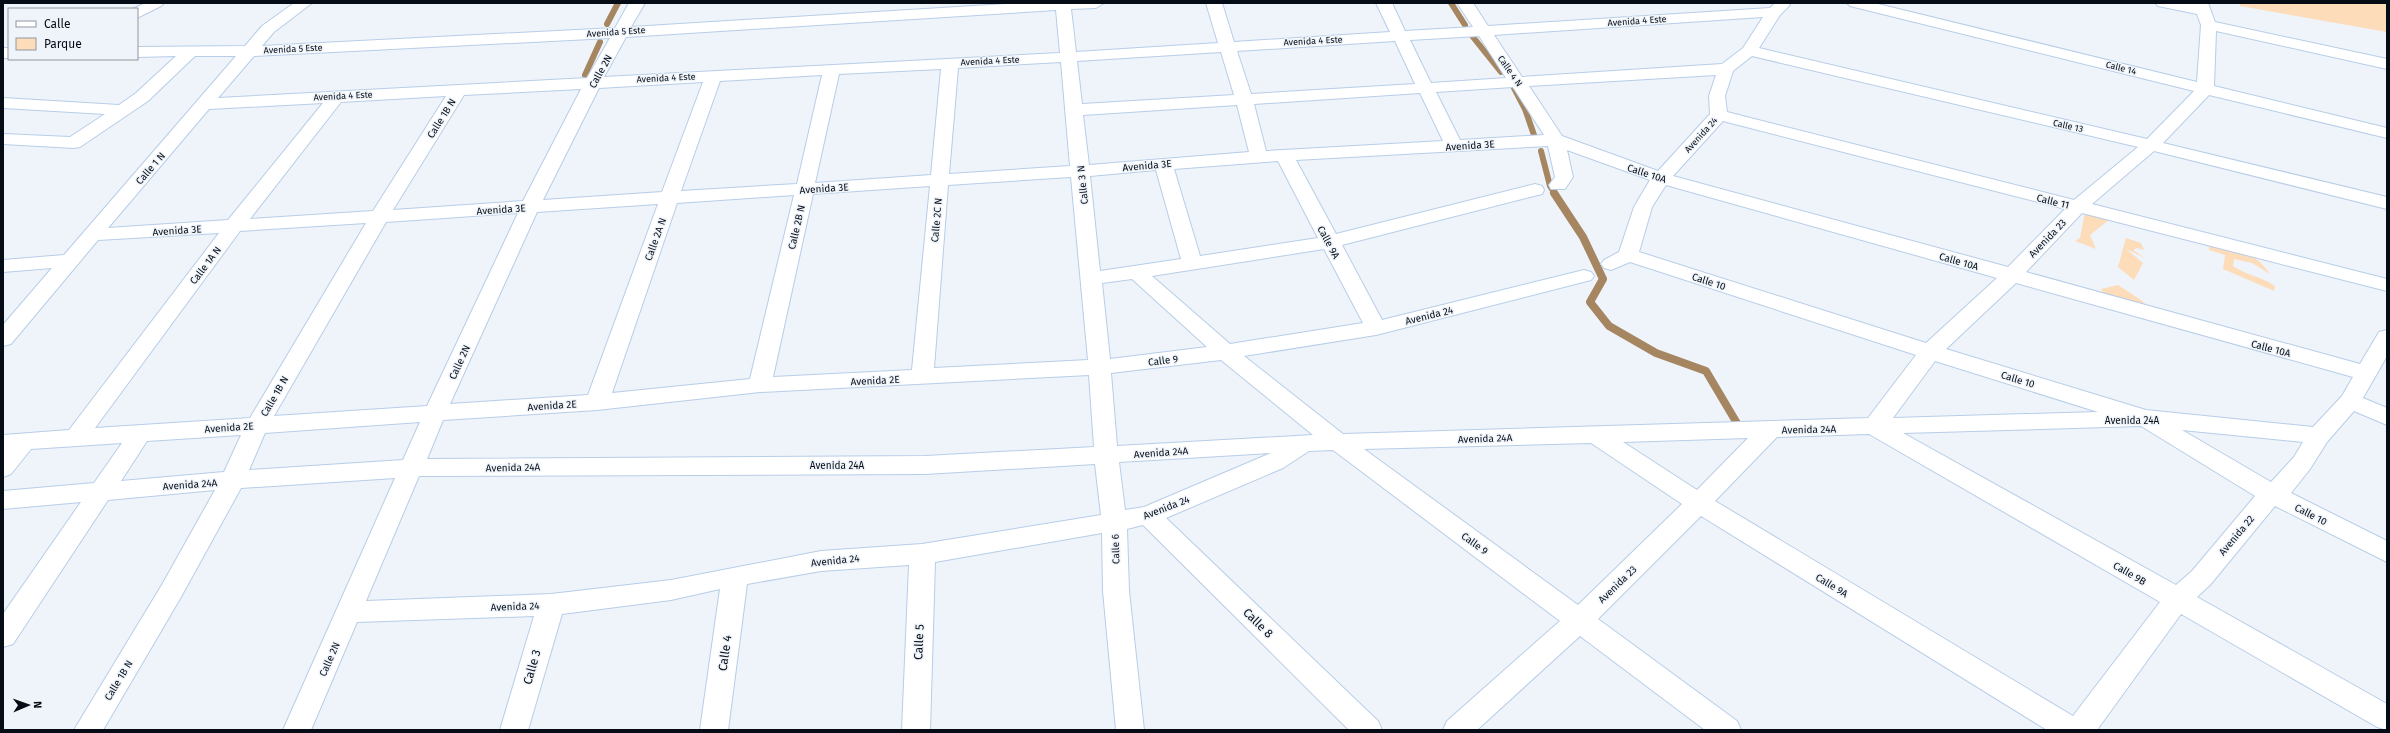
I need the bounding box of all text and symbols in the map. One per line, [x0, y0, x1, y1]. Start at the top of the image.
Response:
legend [8, 8, 138, 60]
street label: Avenida 4 Este [1607, 14, 1667, 28]
text: Calle [44, 17, 71, 31]
street label: Avenida 5 Este [586, 25, 646, 39]
street label: Avenida 4 Este [1283, 34, 1343, 48]
text: Parque [44, 37, 82, 51]
street label: Avenida 5 Este [263, 42, 323, 56]
street label: Calle 2N [587, 53, 615, 90]
street label: Avenida 4 Este [960, 54, 1020, 68]
street label: Calle 4 N [1496, 54, 1524, 88]
street label: Calle 14 [2105, 59, 2137, 77]
street label: Avenida 4 Este [636, 71, 696, 85]
street label: Avenida 4 Este [313, 89, 373, 103]
street label: Calle 1B N [425, 96, 459, 141]
street label: Avenida 24 [1683, 115, 1720, 155]
street label: Calle 13 [2052, 118, 2084, 134]
street label: Avenida 3E [1445, 138, 1495, 154]
street label: Calle 1 N [134, 150, 168, 187]
street label: Avenida 3E [1122, 158, 1172, 174]
street label: Calle 10A [1626, 162, 1668, 186]
street label: Calle 3 N [1075, 165, 1091, 205]
street label: Avenida 3E [799, 181, 849, 197]
street label: Calle 11 [2035, 192, 2070, 212]
street label: Calle 2C N [929, 197, 945, 243]
street label: Avenida 3E [476, 202, 526, 218]
street label: Calle 2B N [786, 204, 808, 251]
street label: Calle 2A N [643, 216, 669, 263]
street label: Avenida 23 [2026, 217, 2069, 260]
street label: Avenida 3E [152, 223, 202, 239]
street label: Calle 9A [1314, 224, 1342, 261]
street label: Calle 1A N [188, 244, 224, 287]
street label: Calle 10A [1938, 251, 1980, 273]
street label: Calle 10 [1690, 271, 1727, 293]
street label: Avenida 24 [1404, 304, 1455, 328]
street label: Calle 10A [2250, 338, 2292, 360]
street label: Calle 2N [447, 343, 473, 382]
street label: Calle 9 [1148, 353, 1179, 369]
street label: Calle 10 [1999, 369, 2036, 391]
street label: Calle 1B N [259, 374, 291, 419]
street label: Avenida 2E [850, 374, 900, 388]
street label: Avenida 2E [527, 398, 577, 414]
street label: Avenida 24A [2105, 415, 2160, 427]
street label: Avenida 2E [204, 420, 254, 436]
street label: Avenida 24A [1782, 424, 1837, 436]
street label: Avenida 24A [1458, 432, 1513, 446]
street label: Avenida 24A [1133, 445, 1189, 461]
street label: Avenida 24A [810, 460, 865, 472]
street label: Avenida 24A [486, 462, 541, 474]
street label: Avenida 24A [162, 477, 218, 493]
street label: Avenida 24 [1141, 493, 1192, 522]
street label: Calle 10 [2292, 502, 2329, 528]
street label: Avenida 22 [2217, 513, 2257, 558]
street label: Calle 9 [1459, 530, 1490, 557]
street label: Calle 6 [1109, 534, 1123, 564]
street label: Avenida 24 [810, 552, 861, 570]
street label: Calle 9B [2111, 560, 2148, 588]
street label: Avenida 23 [1596, 563, 1639, 606]
street label: Calle 9A [1813, 572, 1850, 600]
street label: Avenida 24 [490, 600, 540, 614]
street label: Calle 8 [1240, 605, 1276, 641]
street label: Calle 5 [911, 624, 927, 660]
street label: Calle 4 [716, 634, 735, 672]
street label: Calle 2N [317, 640, 343, 679]
street label: Calle 3 [520, 648, 544, 686]
street label: Calle 1B N [102, 658, 135, 703]
north arrow [8, 685, 48, 725]
text: N [31, 701, 44, 709]

